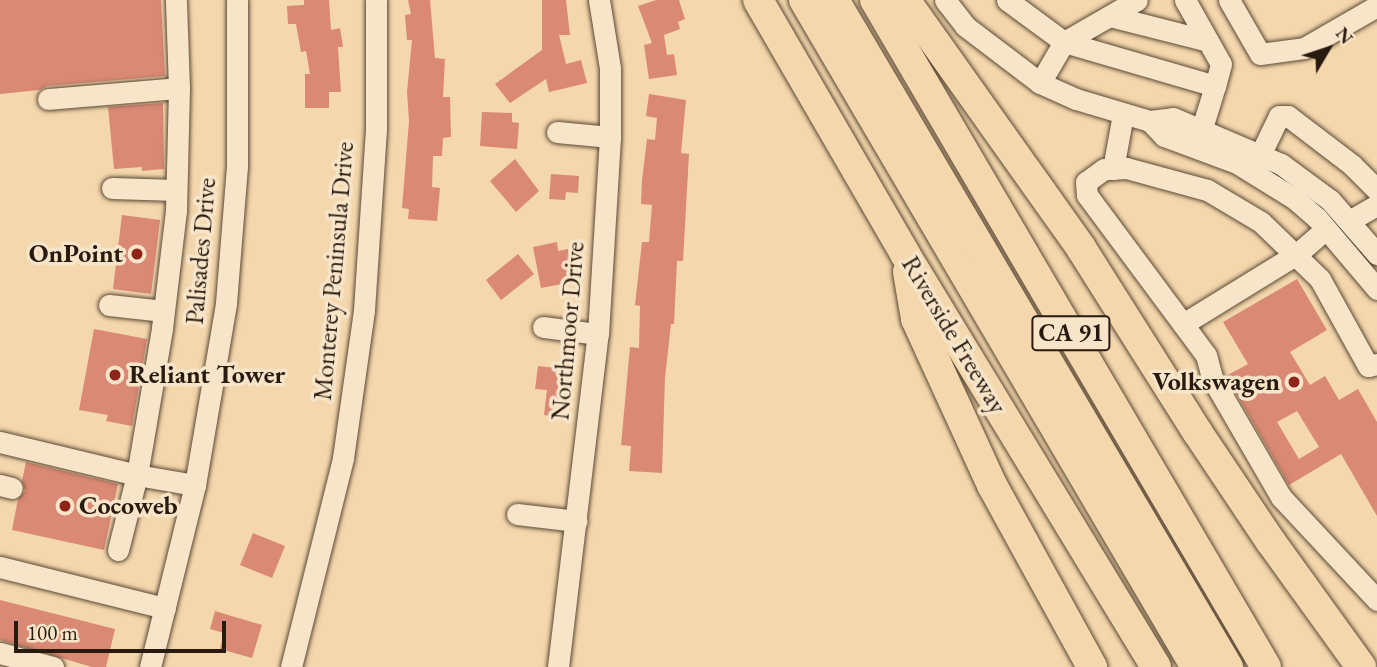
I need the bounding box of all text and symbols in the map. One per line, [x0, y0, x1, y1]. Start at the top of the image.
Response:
north arrow [1293, 14, 1363, 84]
text: N [1330, 22, 1359, 49]
street label: Monterey Peninsula Drive [307, 140, 361, 402]
street label: Palisades Drive [179, 176, 223, 326]
place label: OnPoint [29, 238, 123, 270]
street label: Northmoor Drive [545, 240, 591, 422]
marker: OnPoint [129, 246, 145, 262]
street label: Riverside Freeway [895, 250, 1013, 420]
road number: CA 91 [1031, 312, 1111, 354]
place label: Reliant Tower [129, 359, 285, 391]
place label: Volkswagen [1152, 366, 1280, 398]
marker: Reliant Tower [107, 367, 123, 383]
marker: Volkswagen [1286, 374, 1302, 390]
place label: Cocoweb [79, 490, 178, 522]
marker: Cocoweb [57, 498, 73, 514]
scale bar [18, 608, 229, 652]
text: 100 m [27, 619, 78, 646]

